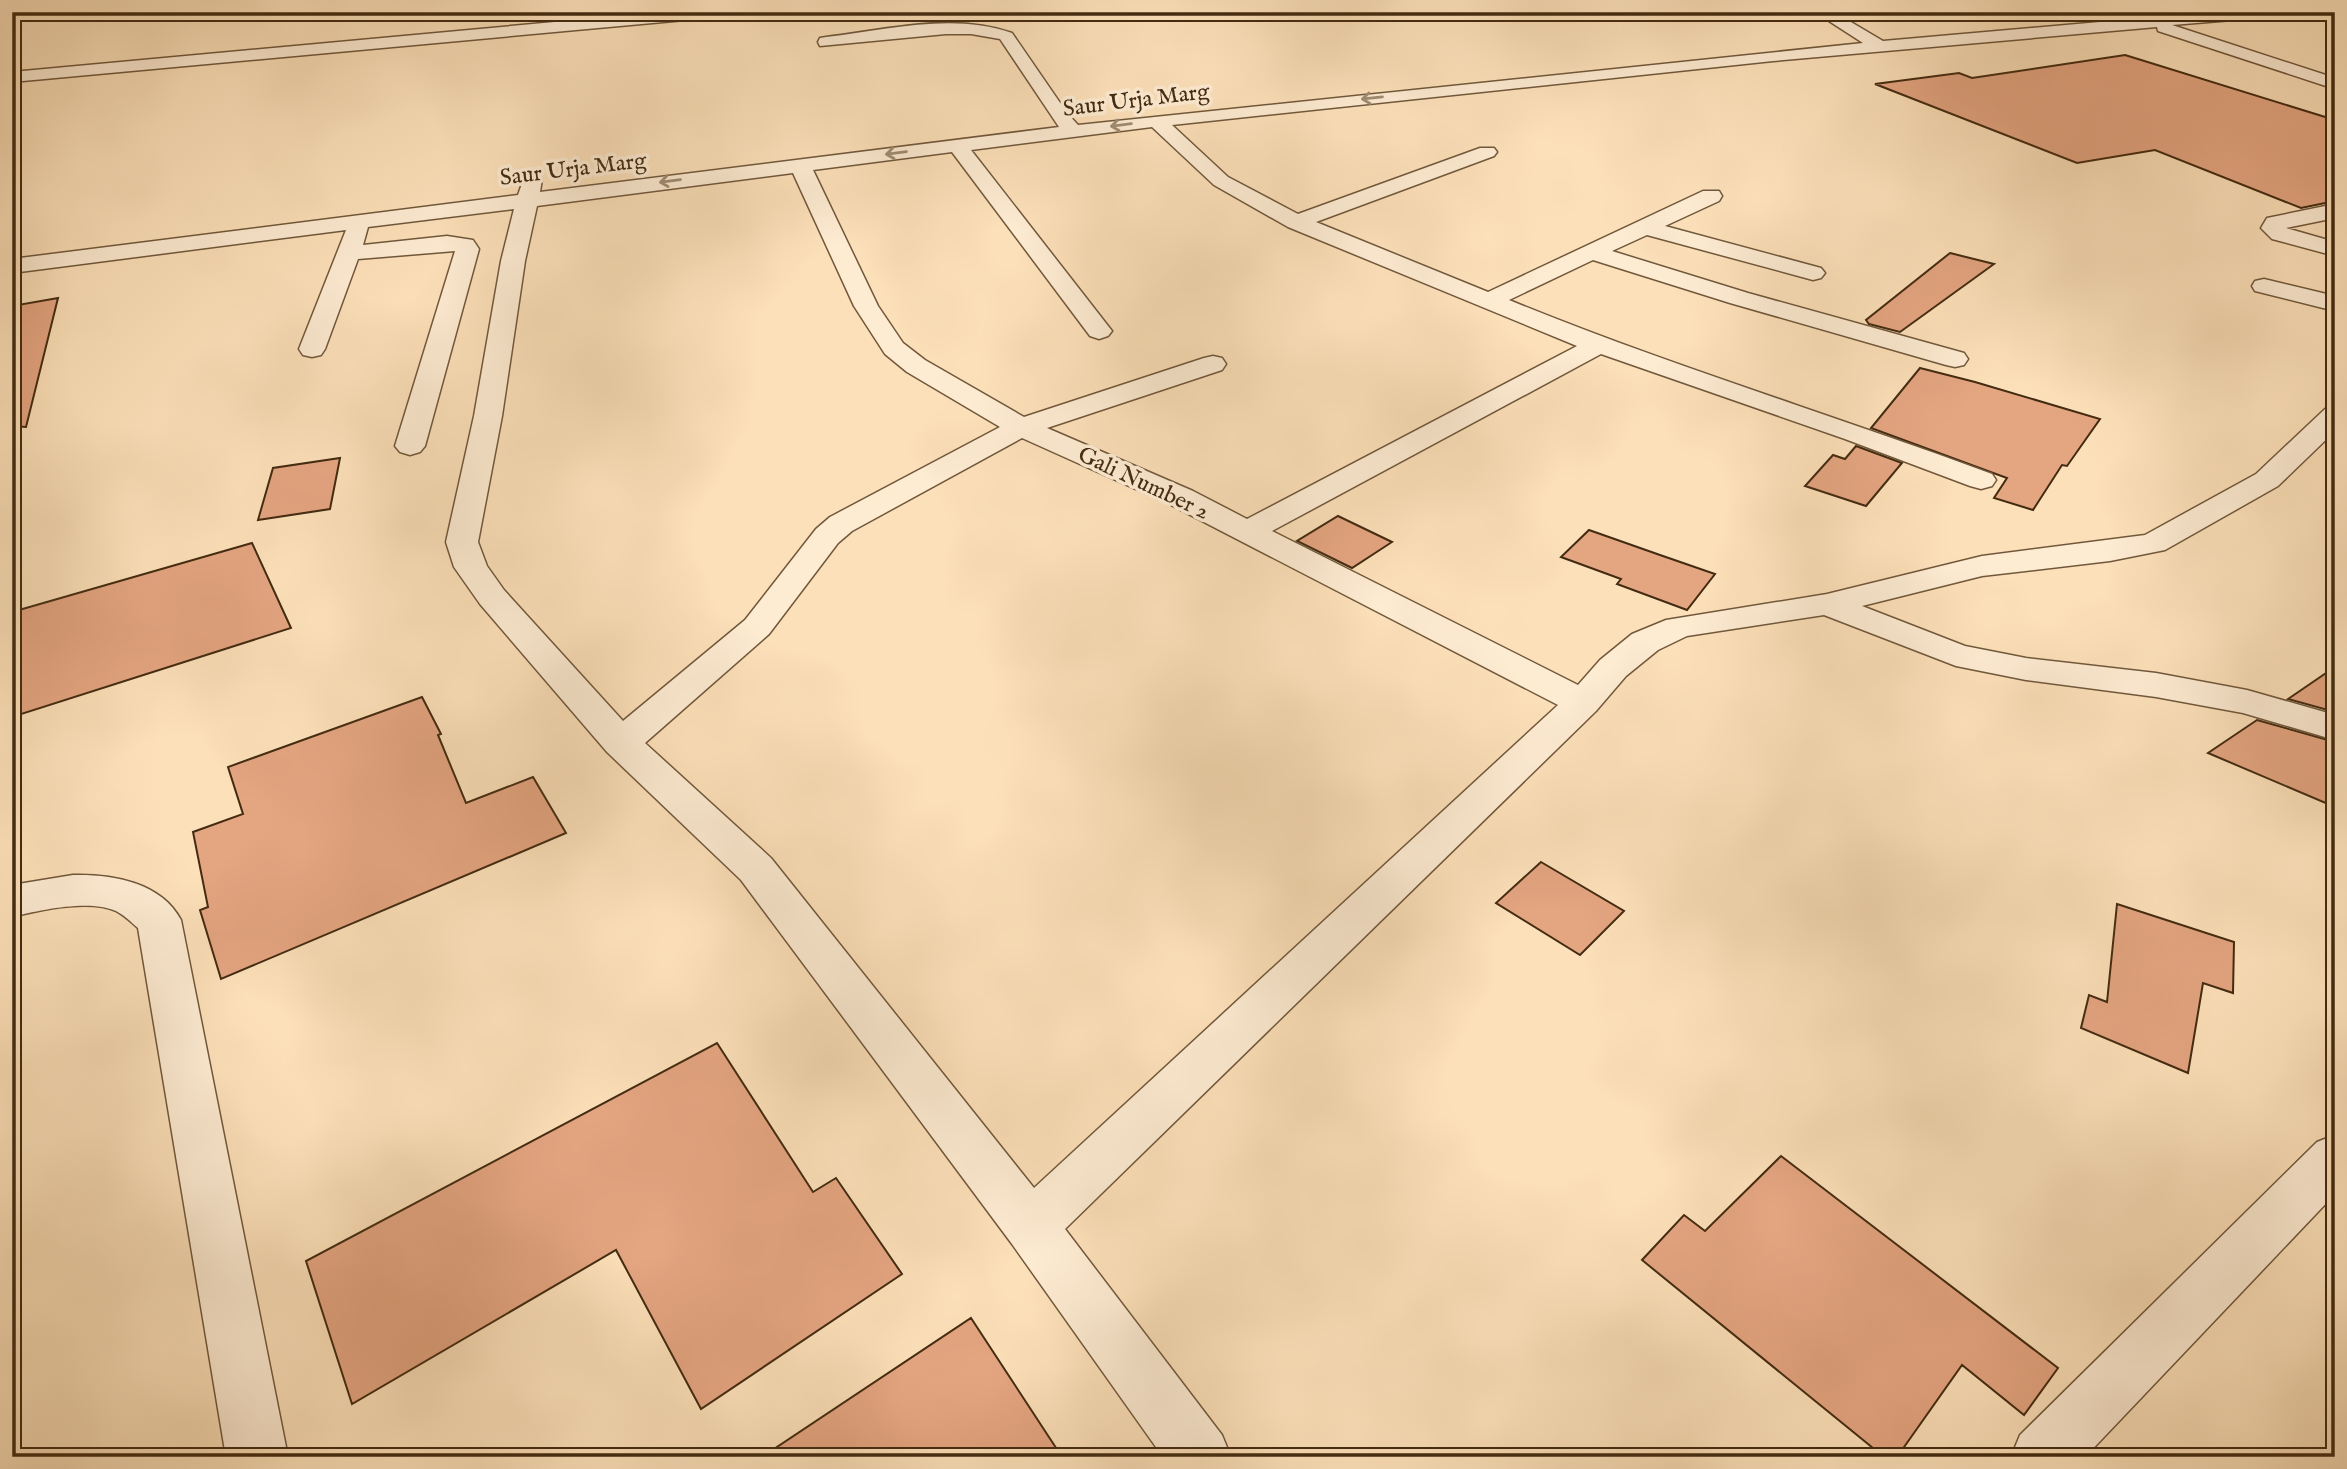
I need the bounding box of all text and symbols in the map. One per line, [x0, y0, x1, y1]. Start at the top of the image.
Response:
street label: Saur Urja Marg [1061, 77, 1212, 124]
one-way arrow [1361, 92, 1384, 105]
one-way arrow [1110, 119, 1133, 132]
street label: Saur Urja Marg [498, 146, 649, 193]
one-way arrow [885, 146, 907, 159]
one-way arrow [659, 175, 682, 188]
street label: Gali Number 2 [1073, 440, 1214, 526]

